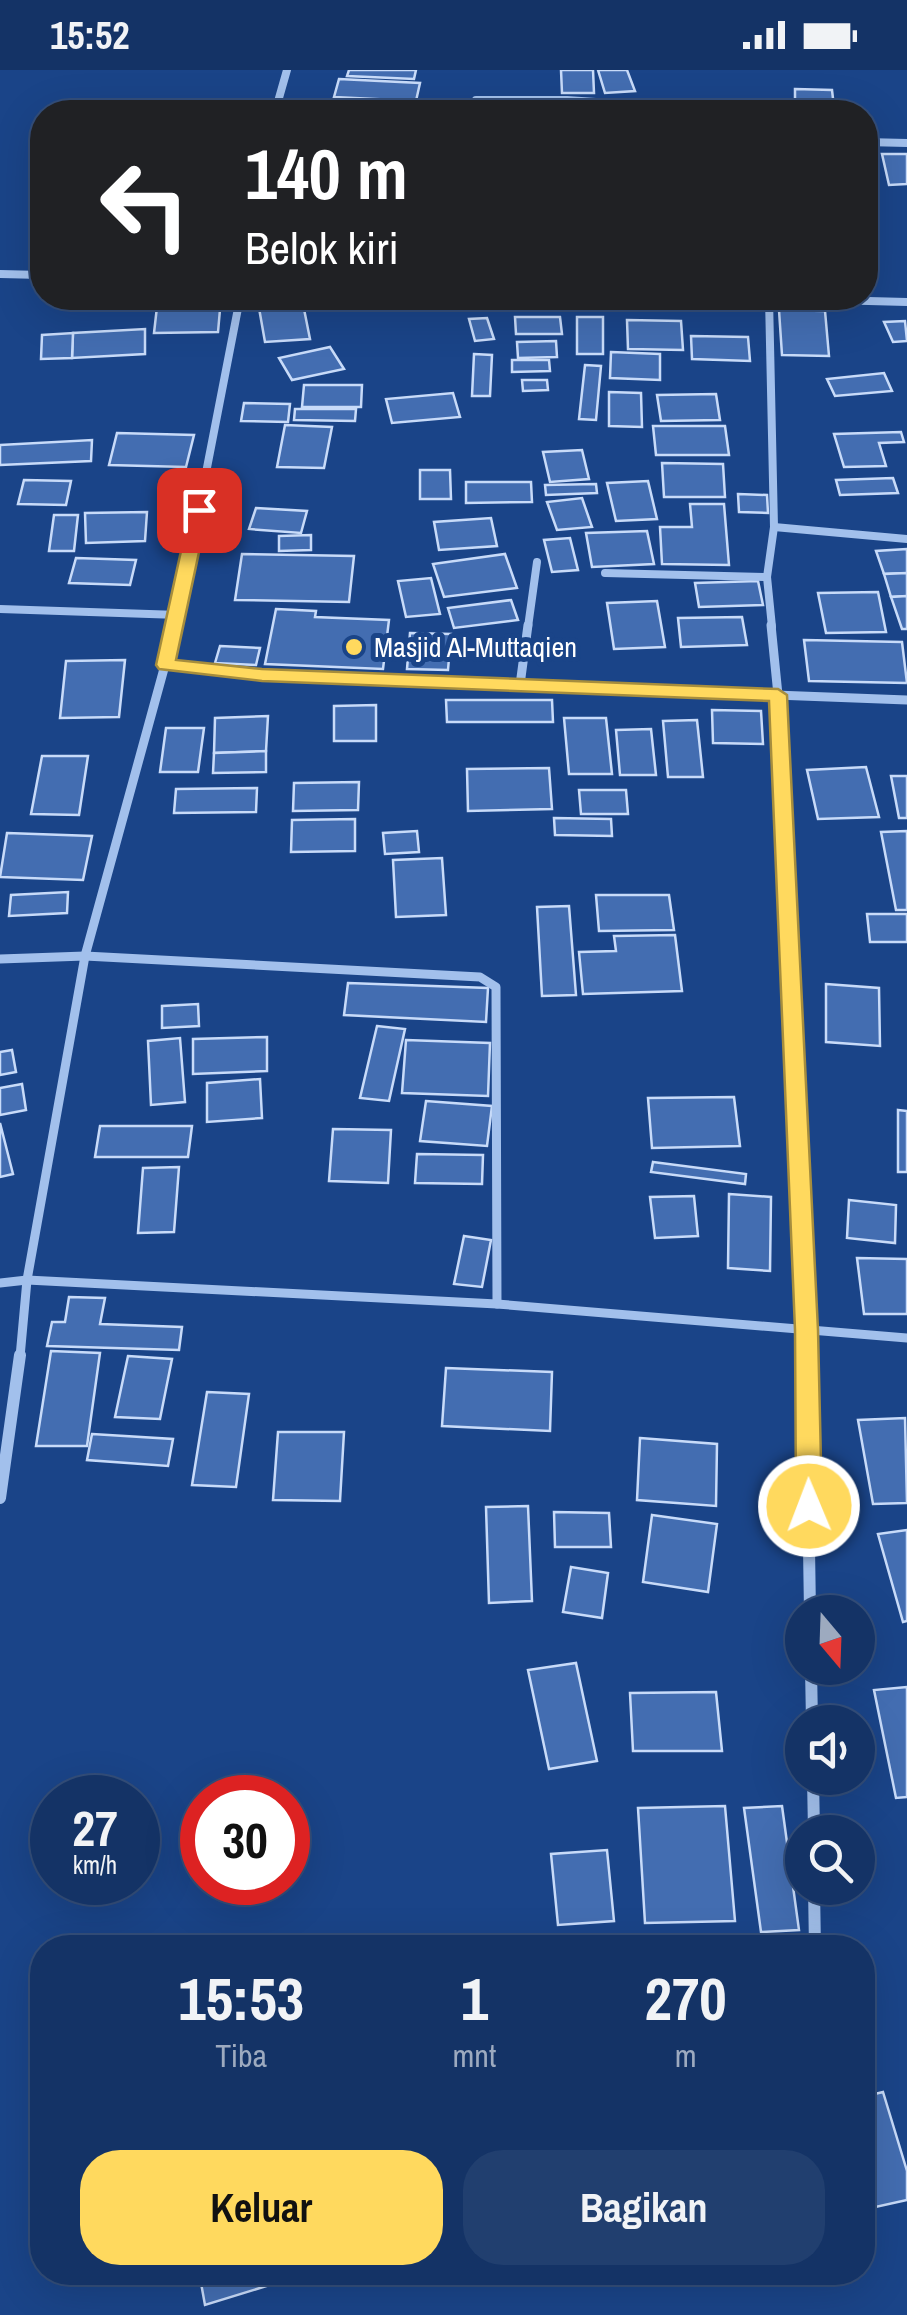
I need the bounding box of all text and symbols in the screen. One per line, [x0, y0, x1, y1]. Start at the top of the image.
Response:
text: 15:52 [50, 10, 130, 61]
text: 140 m [245, 127, 408, 221]
icon: left [80, 140, 210, 270]
text: Belok kiri [245, 217, 399, 278]
pin [157, 468, 242, 553]
icon: arrive [172, 483, 227, 538]
place label: Masjid Al-Muttaqien [374, 628, 577, 666]
marker: Masjid Al-Muttaqien [343, 636, 365, 658]
position arrow [757, 1454, 861, 1558]
north arrow [785, 1595, 875, 1685]
map controls [785, 1595, 875, 1905]
button: sound [785, 1705, 875, 1795]
speed limit sign: 30 [180, 1775, 310, 1905]
text: 27 [72, 1794, 118, 1862]
button: search [785, 1815, 875, 1905]
text: km/h [73, 1848, 117, 1882]
text: 15:53 [178, 1958, 304, 2039]
text: 1 [461, 1958, 488, 2039]
text: 270 [645, 1958, 727, 2039]
text: Tiba [215, 2034, 267, 2077]
text: mnt [452, 2034, 496, 2077]
text: m [675, 2034, 697, 2077]
button: Keluar [80, 2150, 443, 2265]
button: Bagikan [463, 2150, 825, 2265]

